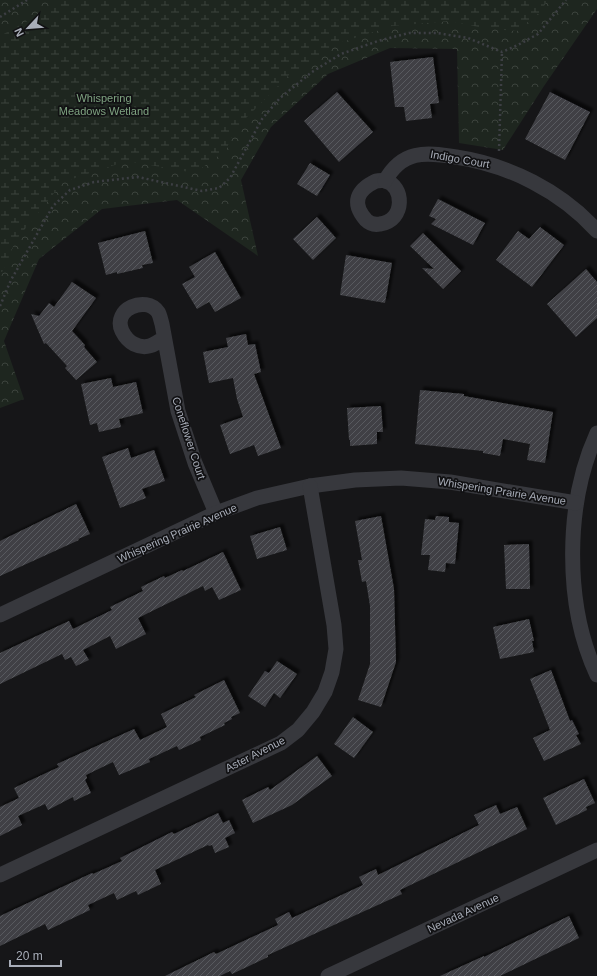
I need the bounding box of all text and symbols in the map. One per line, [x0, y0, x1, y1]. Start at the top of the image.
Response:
north arrow [8, 8, 48, 48]
text: N [12, 26, 26, 39]
park label: Whispering Meadows Wetland [59, 92, 149, 117]
street label: Indigo Court [429, 148, 491, 170]
street label: Coneflower Court [170, 395, 208, 481]
street label: Whispering Prairie Avenue [437, 475, 567, 507]
street label: Whispering Prairie Avenue [115, 501, 239, 565]
street label: Aster Avenue [223, 734, 287, 774]
street label: Nevada Avenue [425, 891, 501, 935]
scale bar [10, 942, 61, 968]
text: 20 m [16, 949, 43, 963]

